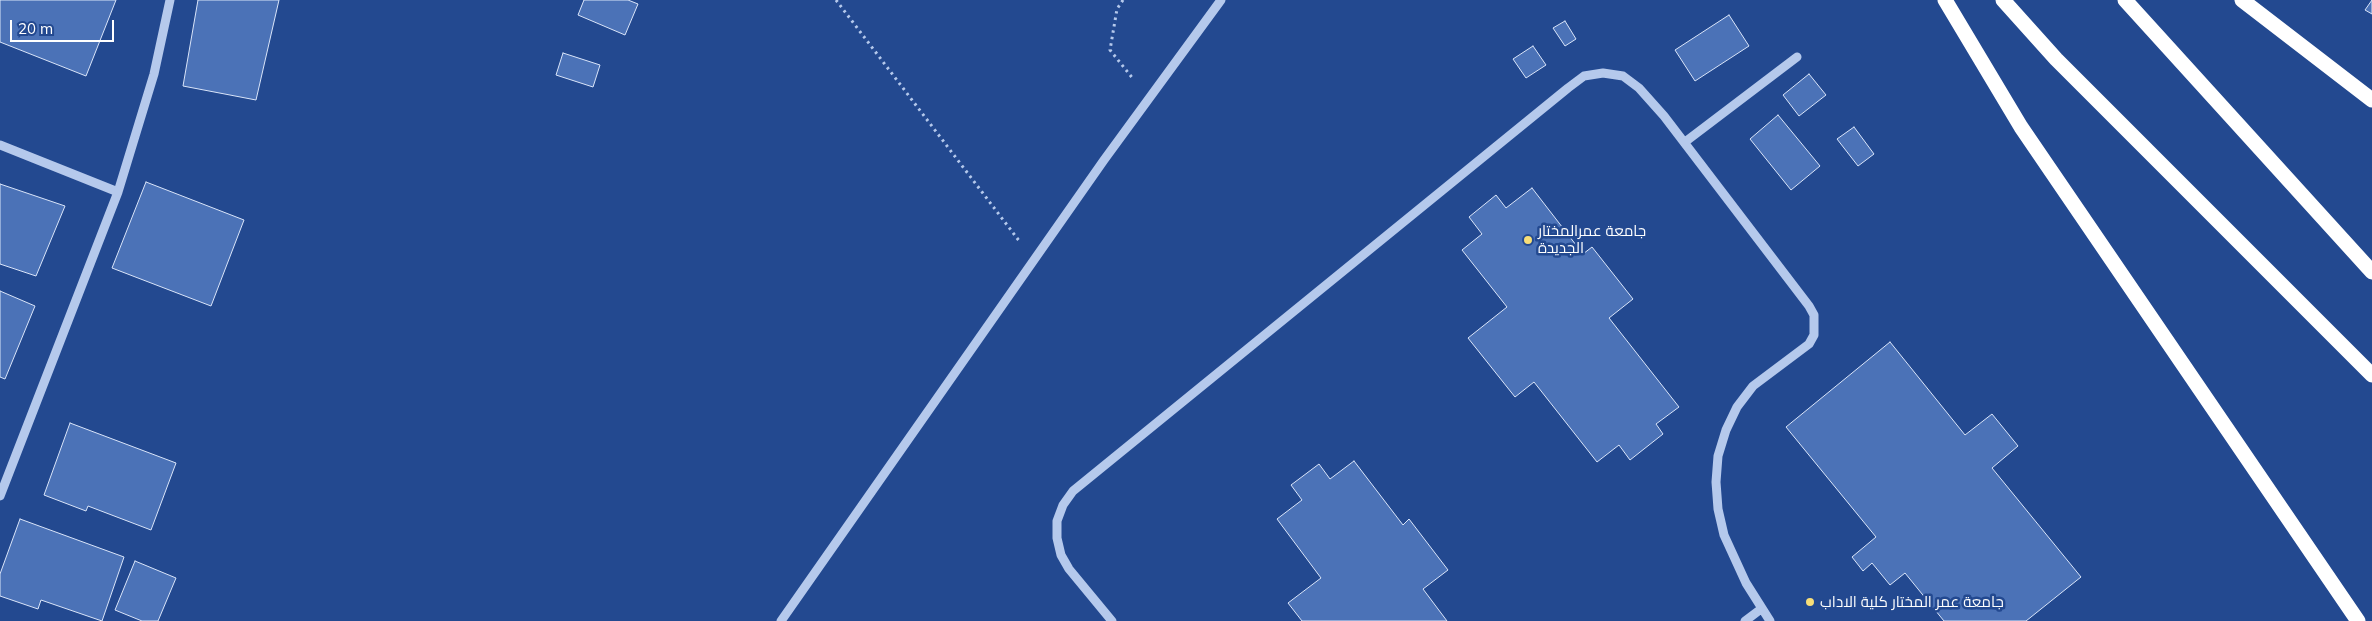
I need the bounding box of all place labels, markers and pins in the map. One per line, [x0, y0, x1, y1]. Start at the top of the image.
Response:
place label: جامعة عمرالمختار الجديدة [1538, 222, 1646, 257]
marker: جامعة عمرالمختار الجديدة [1522, 234, 1534, 246]
place label: جامعة عمر المختار كلية الاداب [1820, 593, 2004, 611]
marker: جامعة عمر المختار كلية الاداب [1804, 596, 1816, 608]

